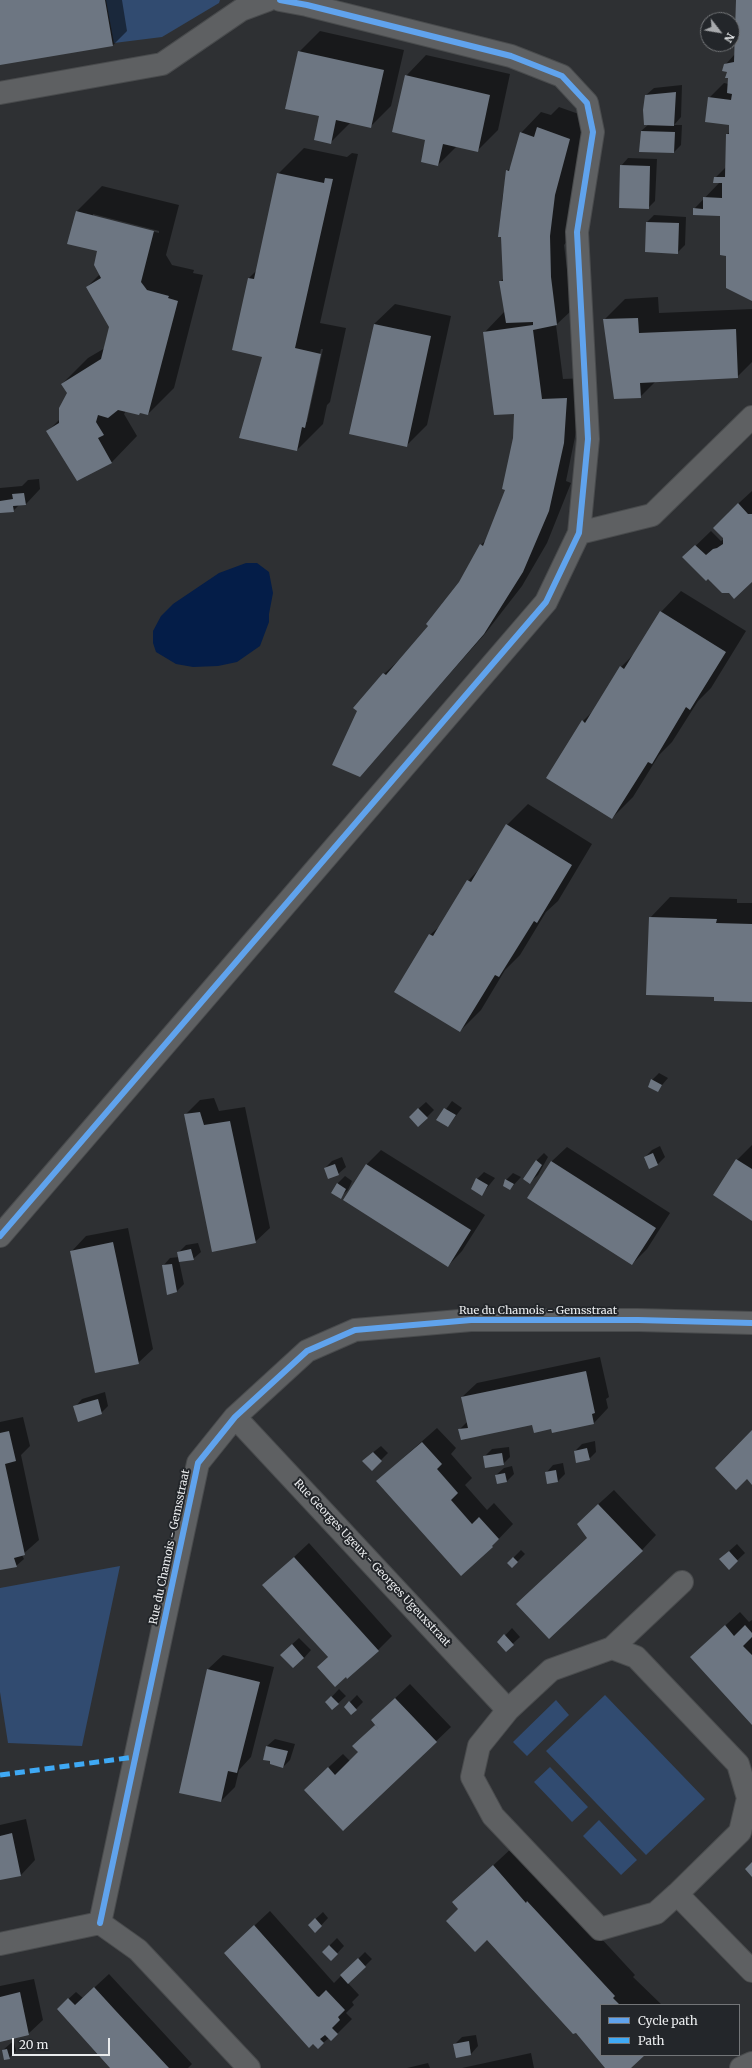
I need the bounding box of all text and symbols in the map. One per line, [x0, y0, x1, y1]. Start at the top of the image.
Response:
north arrow [700, 12, 740, 52]
text: N [721, 30, 738, 45]
street label: Rue du Chamois - Gemsstraat [459, 1304, 617, 1318]
street label: Rue du Chamois - Gemsstraat [147, 1468, 193, 1626]
street label: Rue Georges Ugeux - Georges Ugeuxstraat [291, 1477, 453, 1649]
legend [600, 2004, 740, 2056]
text: Cycle path [638, 2013, 698, 2028]
scale bar [14, 2030, 112, 2056]
text: Path [638, 2033, 664, 2048]
text: 20 m [19, 2037, 48, 2052]

